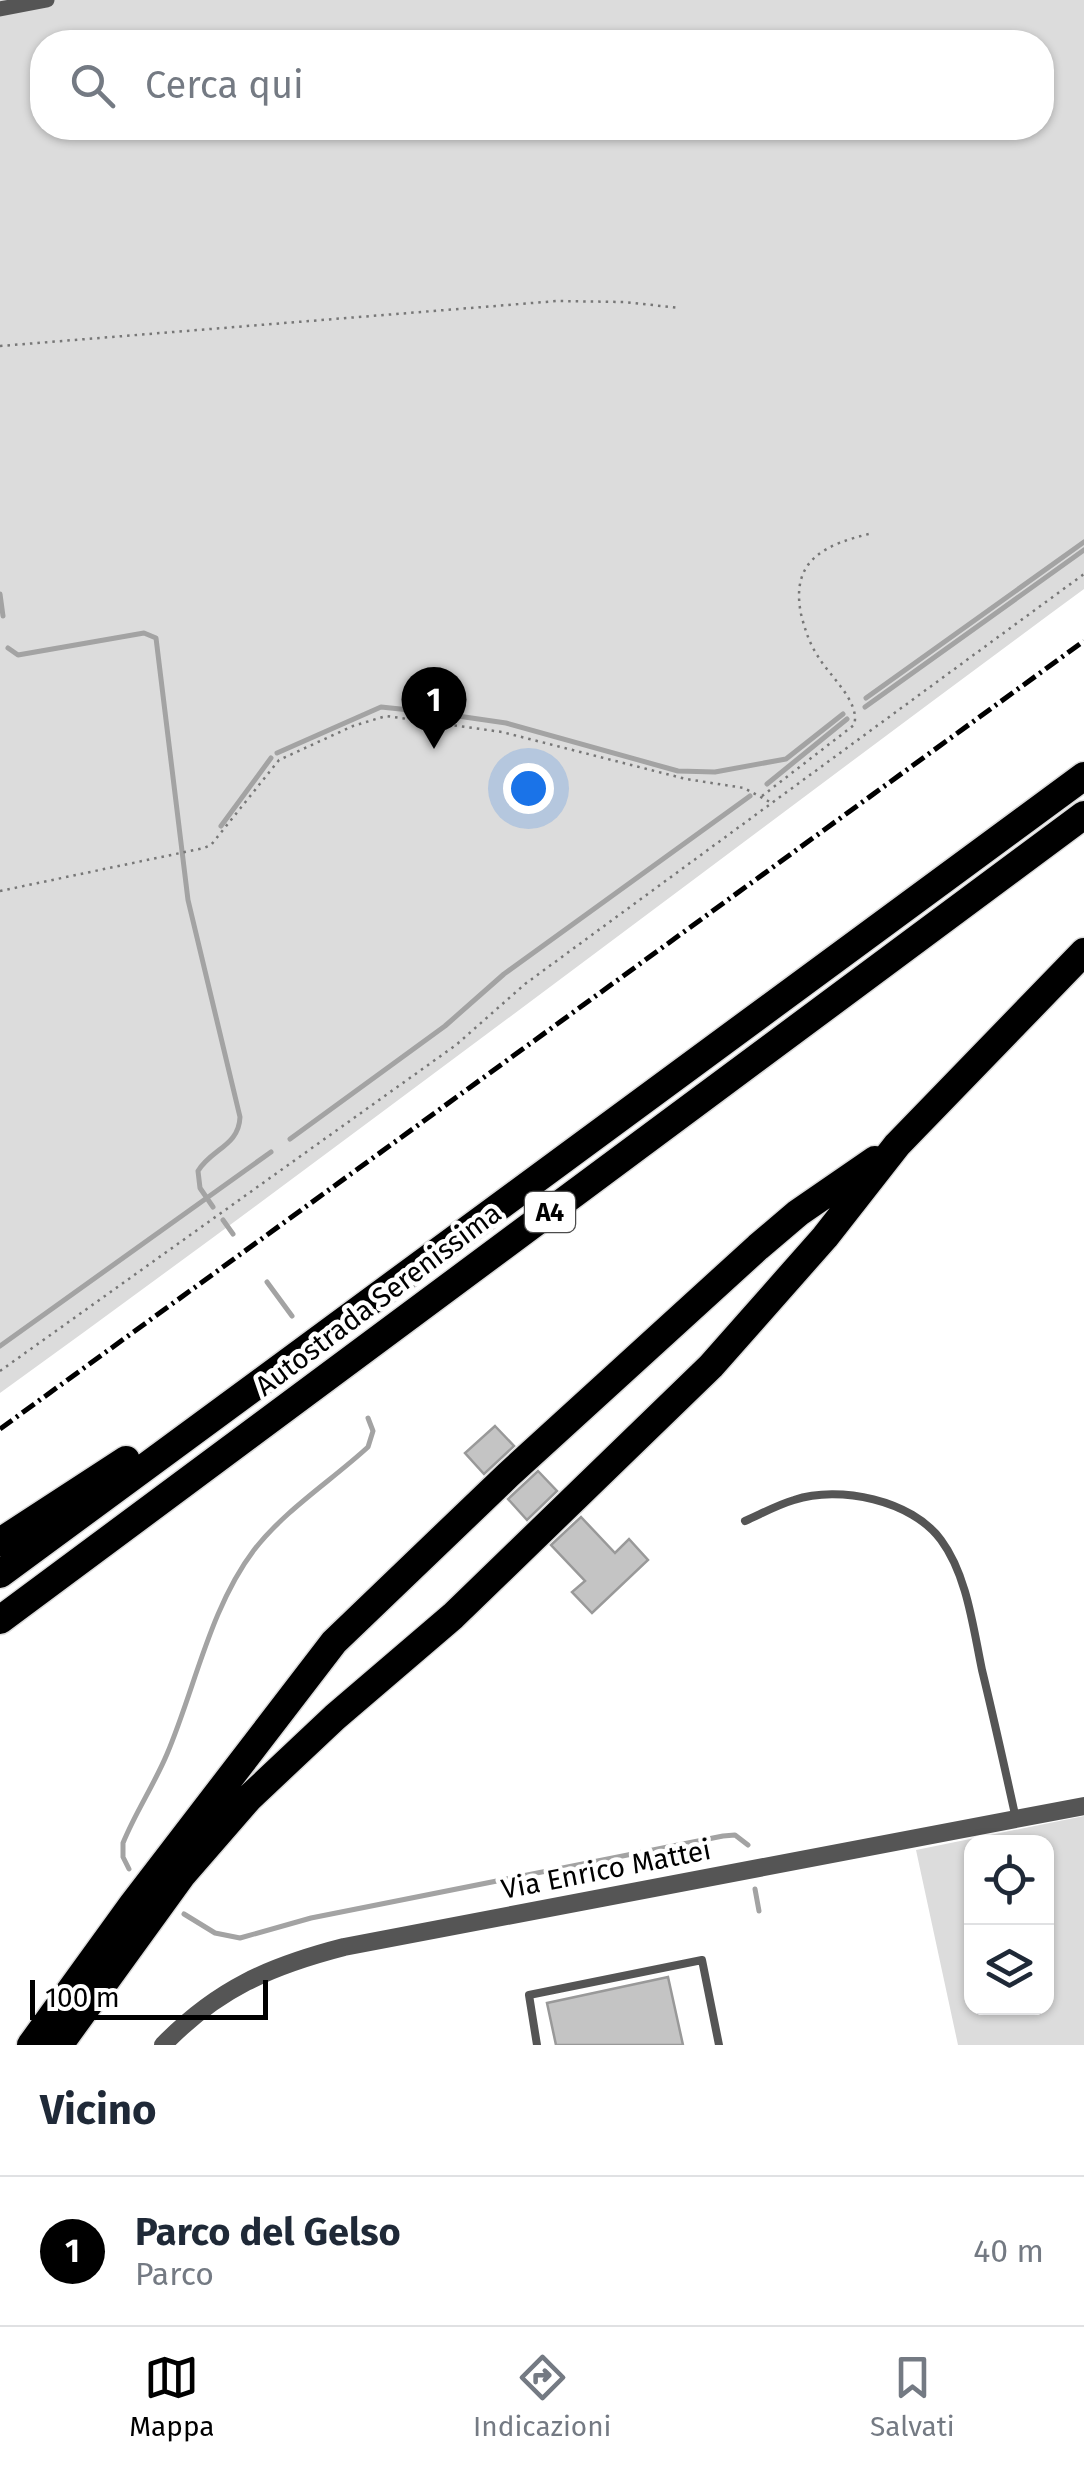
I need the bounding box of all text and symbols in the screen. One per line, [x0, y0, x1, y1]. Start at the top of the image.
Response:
search box [30, 30, 1054, 140]
icon: search [65, 58, 120, 113]
text: Cerca qui [145, 62, 304, 108]
pin: 1 [402, 666, 466, 749]
your location [503, 763, 554, 814]
road number: A4 [525, 1192, 575, 1232]
street label: Autostrada Serenissima [249, 1196, 508, 1403]
street label: Via Enrico Mattei [499, 1833, 714, 1906]
map controls [964, 1835, 1054, 2015]
button: locate [964, 1835, 1054, 1925]
button: layers [964, 1925, 1054, 2015]
scale bar [30, 1975, 268, 2020]
text: 100 m [45, 1981, 120, 2014]
text: Vicino [40, 2085, 157, 2135]
text: Parco del Gelso [135, 2209, 401, 2255]
text: 1 [65, 2232, 80, 2270]
text: 40 m [973, 2232, 1044, 2270]
text: Parco [135, 2255, 214, 2293]
tab: Mappa [129, 2350, 215, 2443]
tab: Indicazioni [473, 2350, 611, 2443]
tab: Salvati [870, 2350, 955, 2443]

